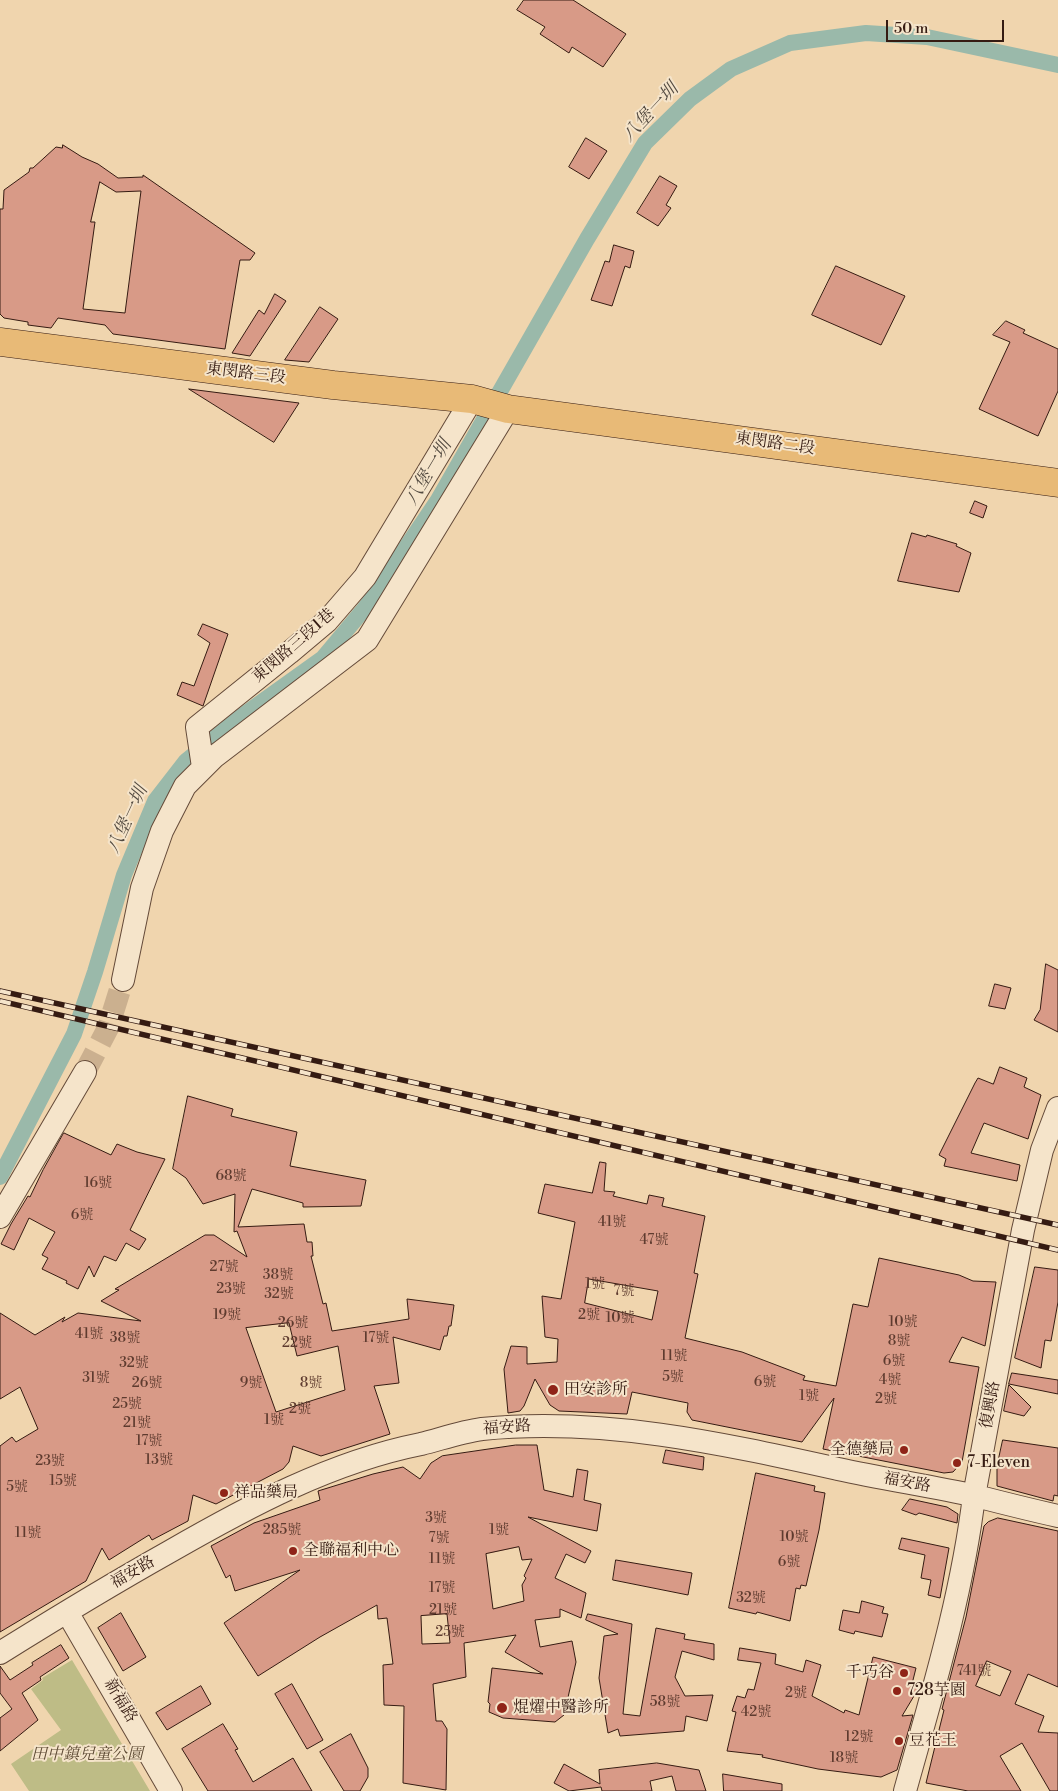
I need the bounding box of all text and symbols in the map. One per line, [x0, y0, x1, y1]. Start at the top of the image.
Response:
scale bar [888, 10, 1006, 42]
text: 50 m [894, 19, 928, 38]
water label: 八堡一圳 [619, 79, 683, 147]
street label: 東閔路三段 [205, 360, 287, 388]
street label: 東閔路二段 [734, 429, 816, 459]
water label: 八堡一圳 [401, 437, 457, 509]
street label: 東閔路三段1巷 [249, 605, 339, 687]
water label: 八堡一圳 [103, 783, 153, 857]
house number: 68號 [215, 1169, 247, 1185]
house number: 16號 [84, 1176, 112, 1192]
house number: 6號 [71, 1208, 93, 1224]
house number: 41號 [598, 1215, 626, 1231]
house number: 47號 [640, 1233, 668, 1249]
house number: 27號 [210, 1260, 238, 1276]
house number: 38號 [263, 1268, 293, 1284]
house number: 1號 [585, 1277, 605, 1293]
house number: 23號 [216, 1282, 246, 1298]
house number: 7號 [613, 1284, 635, 1300]
house number: 32號 [264, 1287, 294, 1303]
house number: 19號 [213, 1308, 241, 1324]
house number: 2號 [578, 1308, 600, 1324]
house number: 10號 [606, 1311, 634, 1327]
house number: 10號 [889, 1315, 917, 1331]
house number: 26號 [278, 1316, 308, 1332]
house number: 41號 [75, 1327, 103, 1343]
house number: 38號 [110, 1331, 140, 1347]
house number: 17號 [363, 1331, 389, 1347]
house number: 8號 [888, 1334, 910, 1350]
house number: 22號 [282, 1336, 312, 1352]
house number: 11號 [661, 1349, 687, 1365]
house number: 6號 [883, 1354, 905, 1370]
house number: 32號 [119, 1356, 149, 1372]
house number: 5號 [662, 1370, 684, 1386]
house number: 31號 [82, 1371, 110, 1387]
house number: 4號 [879, 1373, 901, 1389]
house number: 6號 [754, 1375, 776, 1391]
house number: 26號 [132, 1376, 162, 1392]
house number: 9號 [240, 1376, 262, 1392]
house number: 8號 [300, 1376, 322, 1392]
place label: 田安診所 [564, 1380, 628, 1400]
street label: 復興路 [977, 1380, 1005, 1430]
marker: 田安診所 [546, 1383, 560, 1397]
house number: 1號 [799, 1389, 819, 1405]
house number: 2號 [875, 1392, 897, 1408]
house number: 25號 [112, 1397, 142, 1413]
house number: 2號 [289, 1402, 311, 1418]
house number: 1號 [264, 1413, 284, 1429]
house number: 21號 [123, 1416, 151, 1432]
street label: 福安路 [482, 1417, 532, 1439]
house number: 17號 [136, 1434, 162, 1450]
place label: 全德藥局 [830, 1440, 894, 1460]
marker: 全德藥局 [898, 1444, 910, 1456]
house number: 13號 [145, 1453, 173, 1469]
place label: 7-Eleven [967, 1453, 1030, 1473]
house number: 23號 [35, 1454, 65, 1470]
marker: 7-Eleven [951, 1457, 963, 1469]
street label: 福安路 [882, 1469, 932, 1497]
house number: 15號 [49, 1474, 77, 1490]
house number: 5號 [6, 1480, 28, 1496]
place label: 祥品藥局 [234, 1483, 298, 1503]
marker: 祥品藥局 [218, 1487, 230, 1499]
house number: 3號 [425, 1511, 447, 1527]
house number: 285號 [263, 1523, 301, 1539]
house number: 1號 [489, 1523, 509, 1539]
house number: 11號 [15, 1526, 41, 1542]
house number: 10號 [780, 1530, 808, 1546]
house number: 7號 [428, 1531, 450, 1547]
place label: 全聯福利中心 [303, 1541, 399, 1561]
marker: 全聯福利中心 [287, 1545, 299, 1557]
house number: 11號 [429, 1552, 455, 1568]
street label: 福安路 [107, 1553, 159, 1593]
house number: 6號 [778, 1555, 800, 1571]
house number: 17號 [429, 1581, 455, 1597]
house number: 32號 [736, 1591, 766, 1607]
house number: 21號 [429, 1603, 457, 1619]
house number: 25號 [435, 1625, 465, 1641]
place label: 千巧谷 [846, 1663, 894, 1683]
house number: 741號 [957, 1664, 991, 1680]
marker: 千巧谷 [898, 1667, 910, 1679]
street label: 新福路 [99, 1675, 141, 1727]
place label: 728芋園 [907, 1681, 966, 1701]
marker: 728芋園 [891, 1685, 903, 1697]
house number: 2號 [785, 1686, 807, 1702]
house number: 58號 [650, 1695, 680, 1711]
place label: 焜燿中醫診所 [513, 1698, 609, 1718]
marker: 焜燿中醫診所 [495, 1701, 509, 1715]
house number: 42號 [741, 1705, 771, 1721]
house number: 12號 [845, 1730, 873, 1746]
place label: 豆花王 [909, 1731, 957, 1751]
marker: 豆花王 [893, 1735, 905, 1747]
park label: 田中鎮兒童公園 [31, 1745, 143, 1765]
house number: 18號 [830, 1751, 858, 1767]

